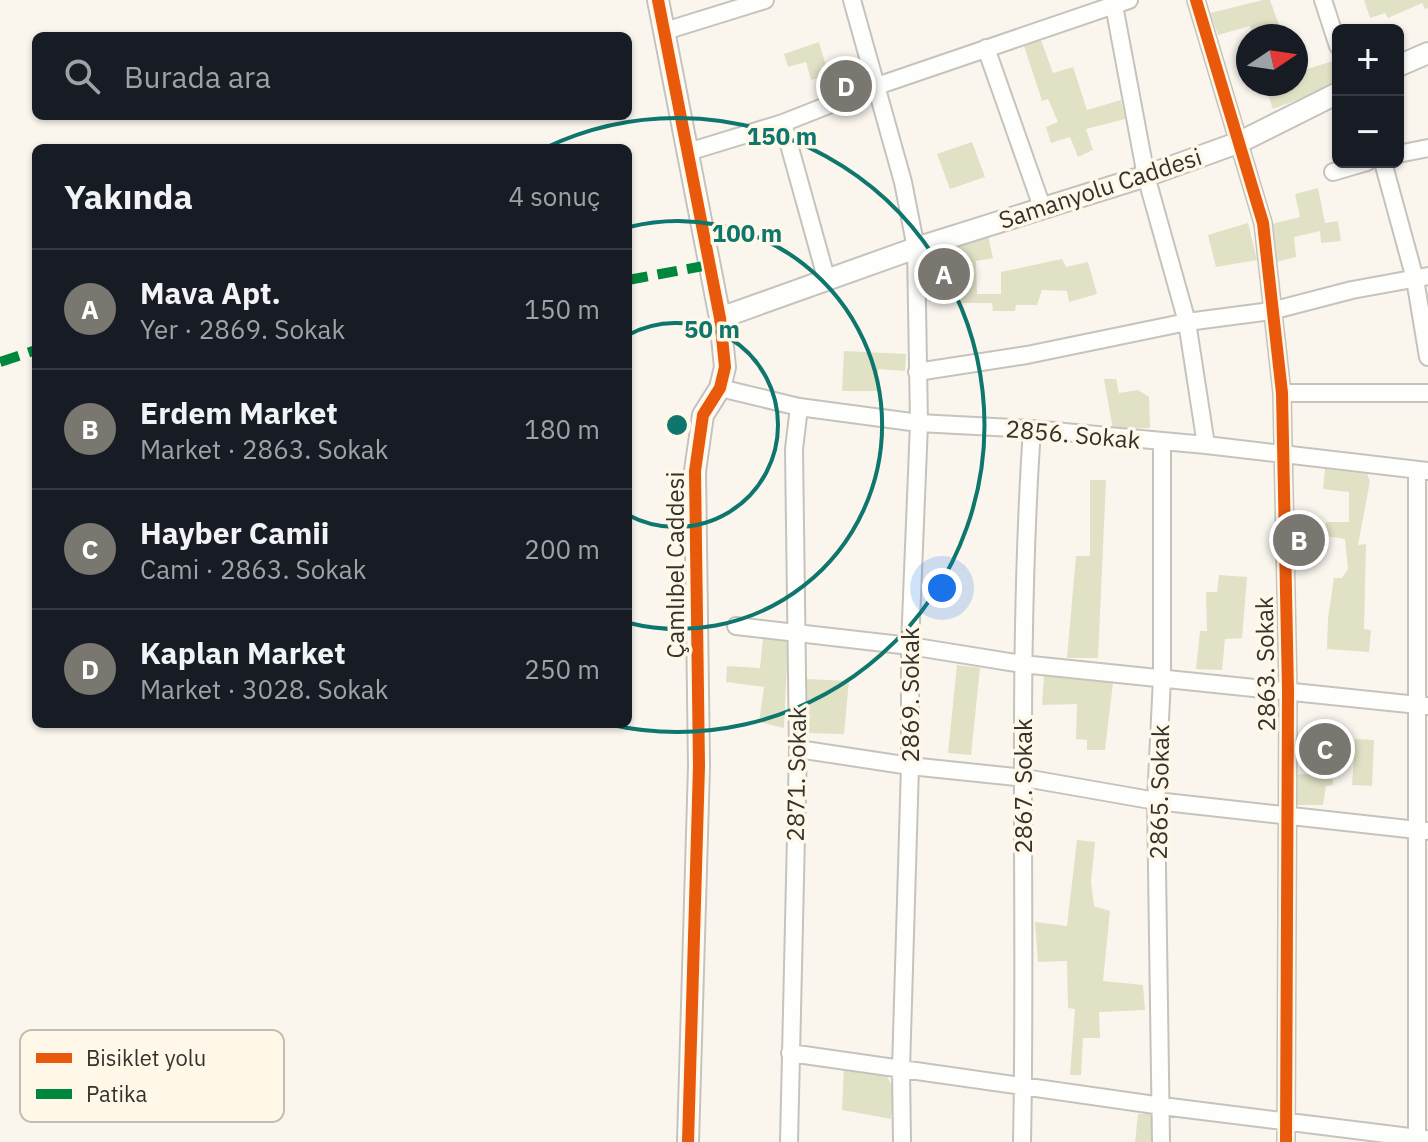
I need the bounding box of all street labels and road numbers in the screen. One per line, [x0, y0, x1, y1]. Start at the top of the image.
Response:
street label: Samanyolu Caddesi [994, 140, 1206, 236]
street label: 2856. Sokak [1004, 412, 1142, 456]
street label: Çamlıbel Caddesi [659, 472, 691, 658]
street label: 2863. Sokak [1248, 596, 1282, 732]
street label: 2869. Sokak [894, 627, 926, 763]
street label: 2871. Sokak [779, 706, 813, 842]
street label: 2867. Sokak [1007, 718, 1039, 854]
street label: 2865. Sokak [1142, 724, 1176, 860]

